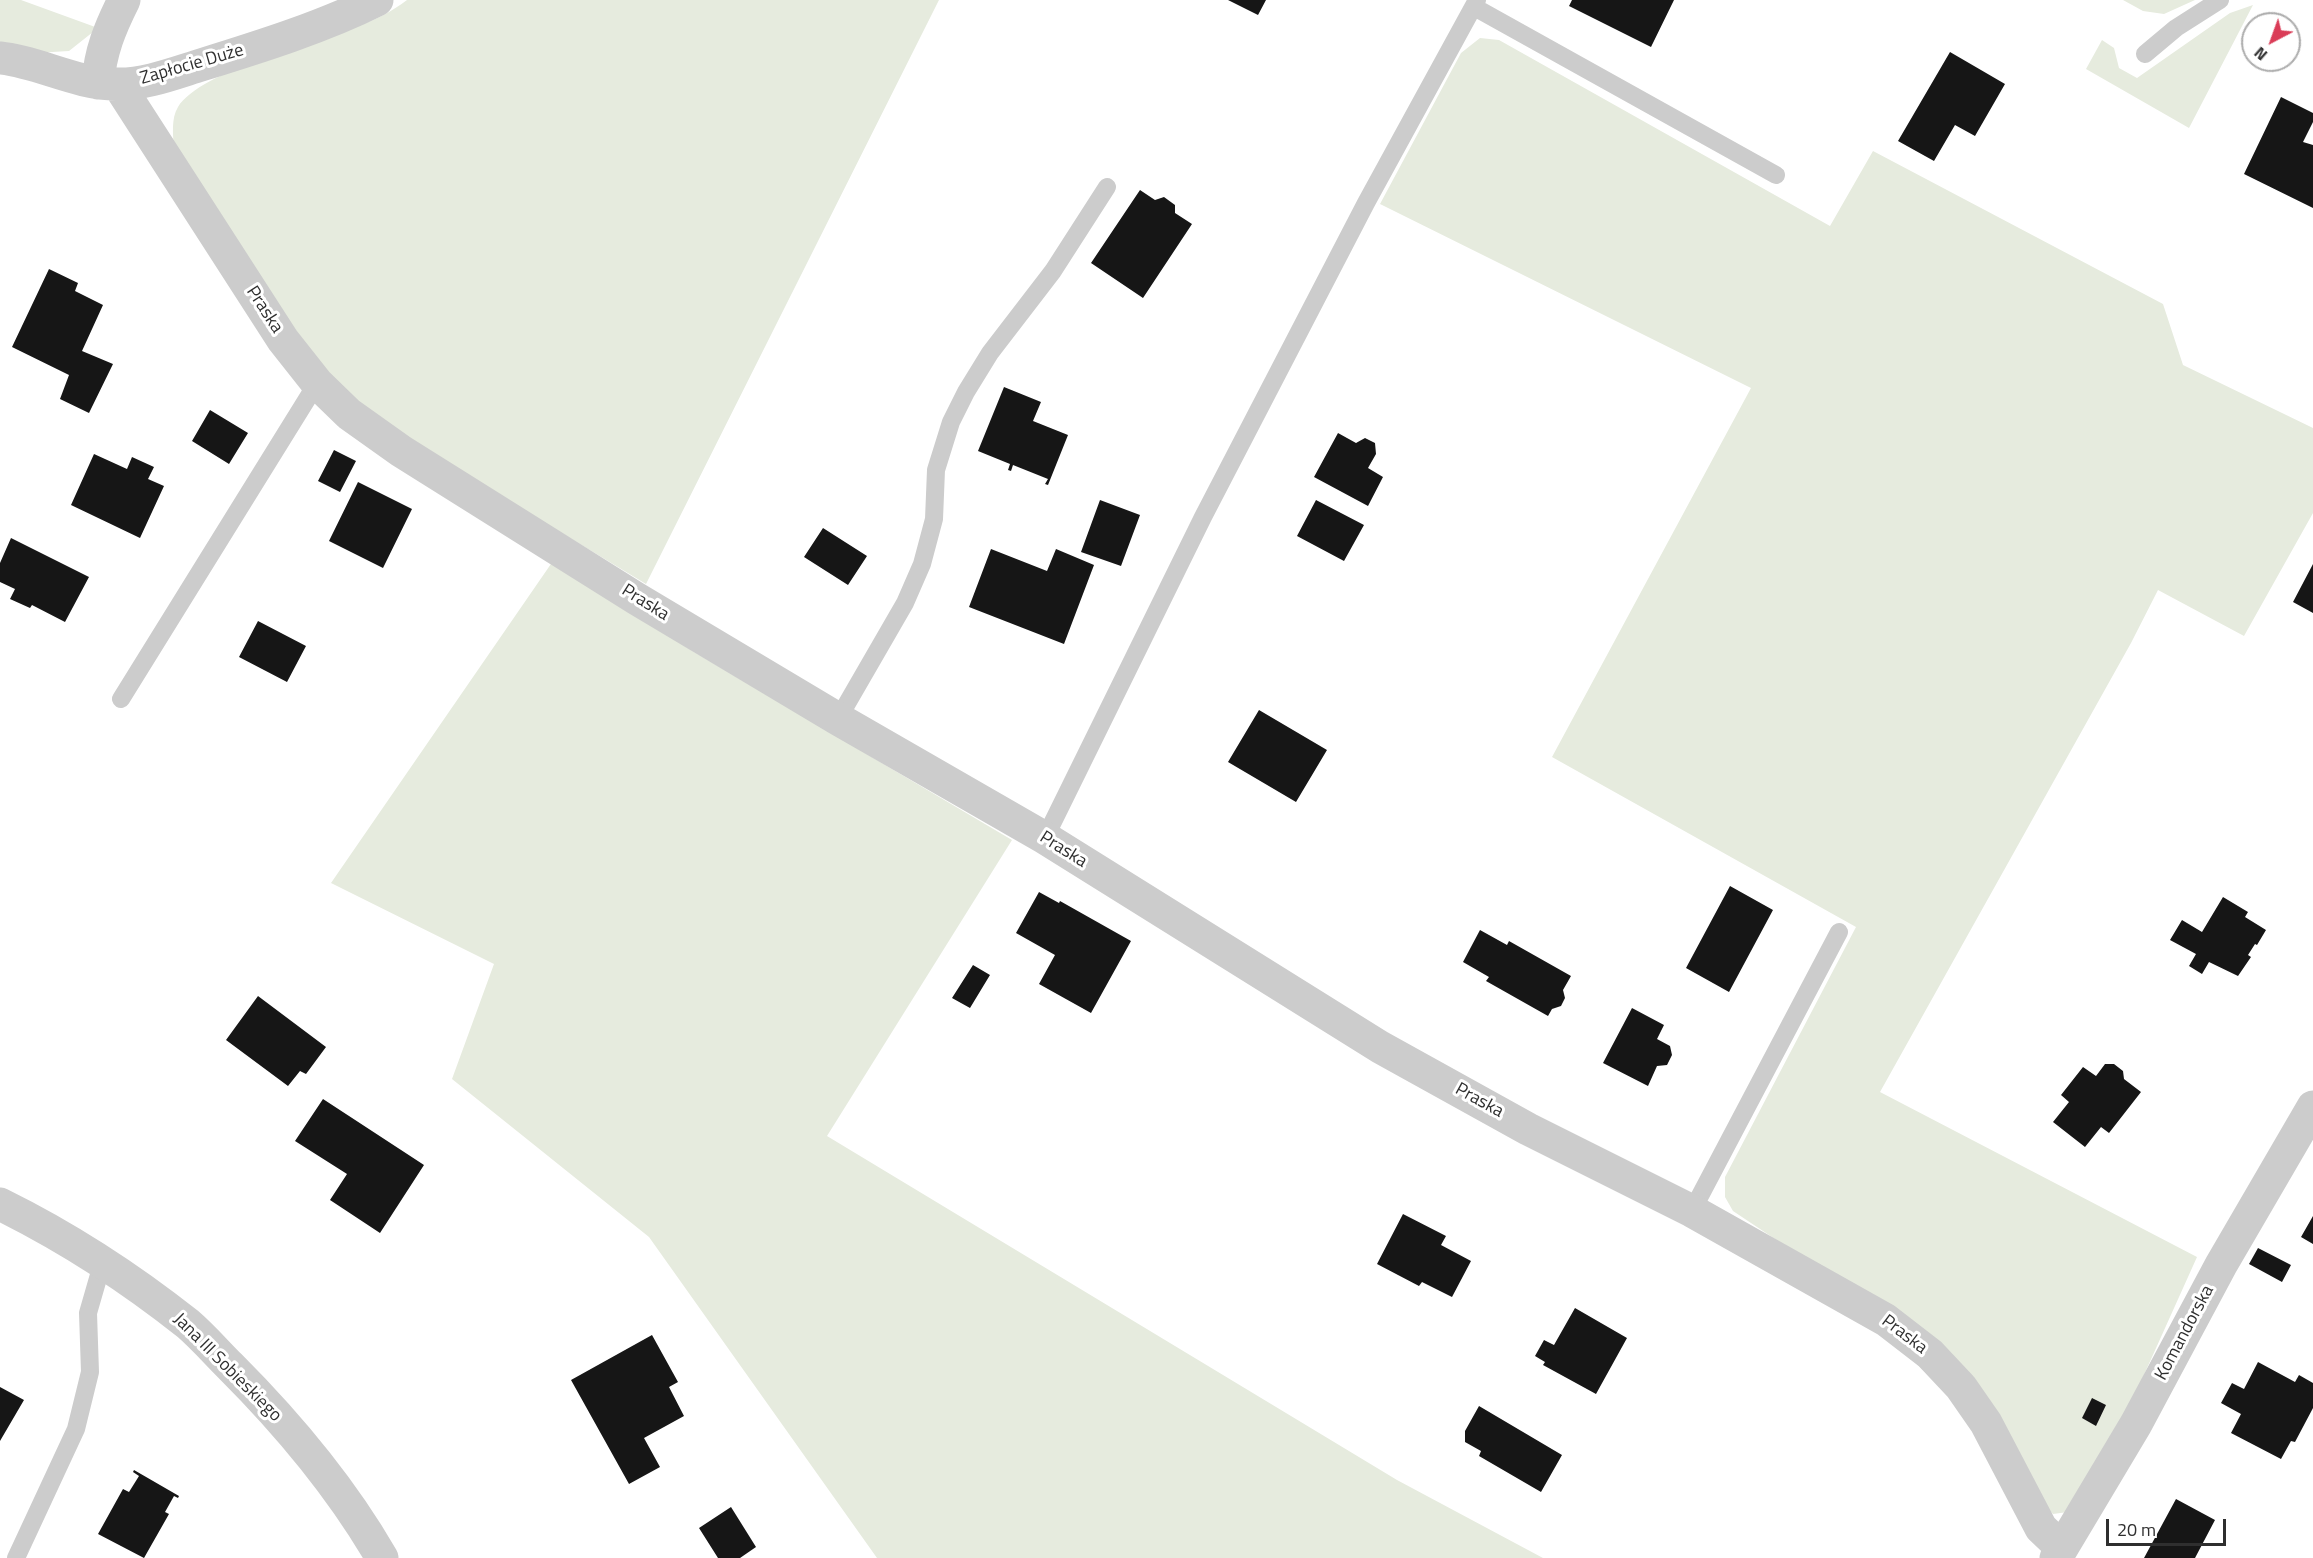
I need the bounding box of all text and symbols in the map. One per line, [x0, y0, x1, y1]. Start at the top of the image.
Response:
north arrow [2241, 12, 2301, 72]
street label: Zapłocie Duże [138, 40, 246, 90]
text: N [2248, 41, 2273, 67]
street label: Praska [241, 282, 287, 338]
street label: Praska [617, 580, 673, 626]
street label: Praska [1035, 827, 1091, 873]
street label: Praska [1451, 1079, 1507, 1123]
street label: Komandorska [2151, 1282, 2219, 1384]
street label: Jana III Sobieskiego [168, 1309, 286, 1427]
street label: Praska [1877, 1311, 1931, 1359]
scale bar [2109, 1507, 2229, 1545]
text: 20 m [2117, 1516, 2156, 1543]

